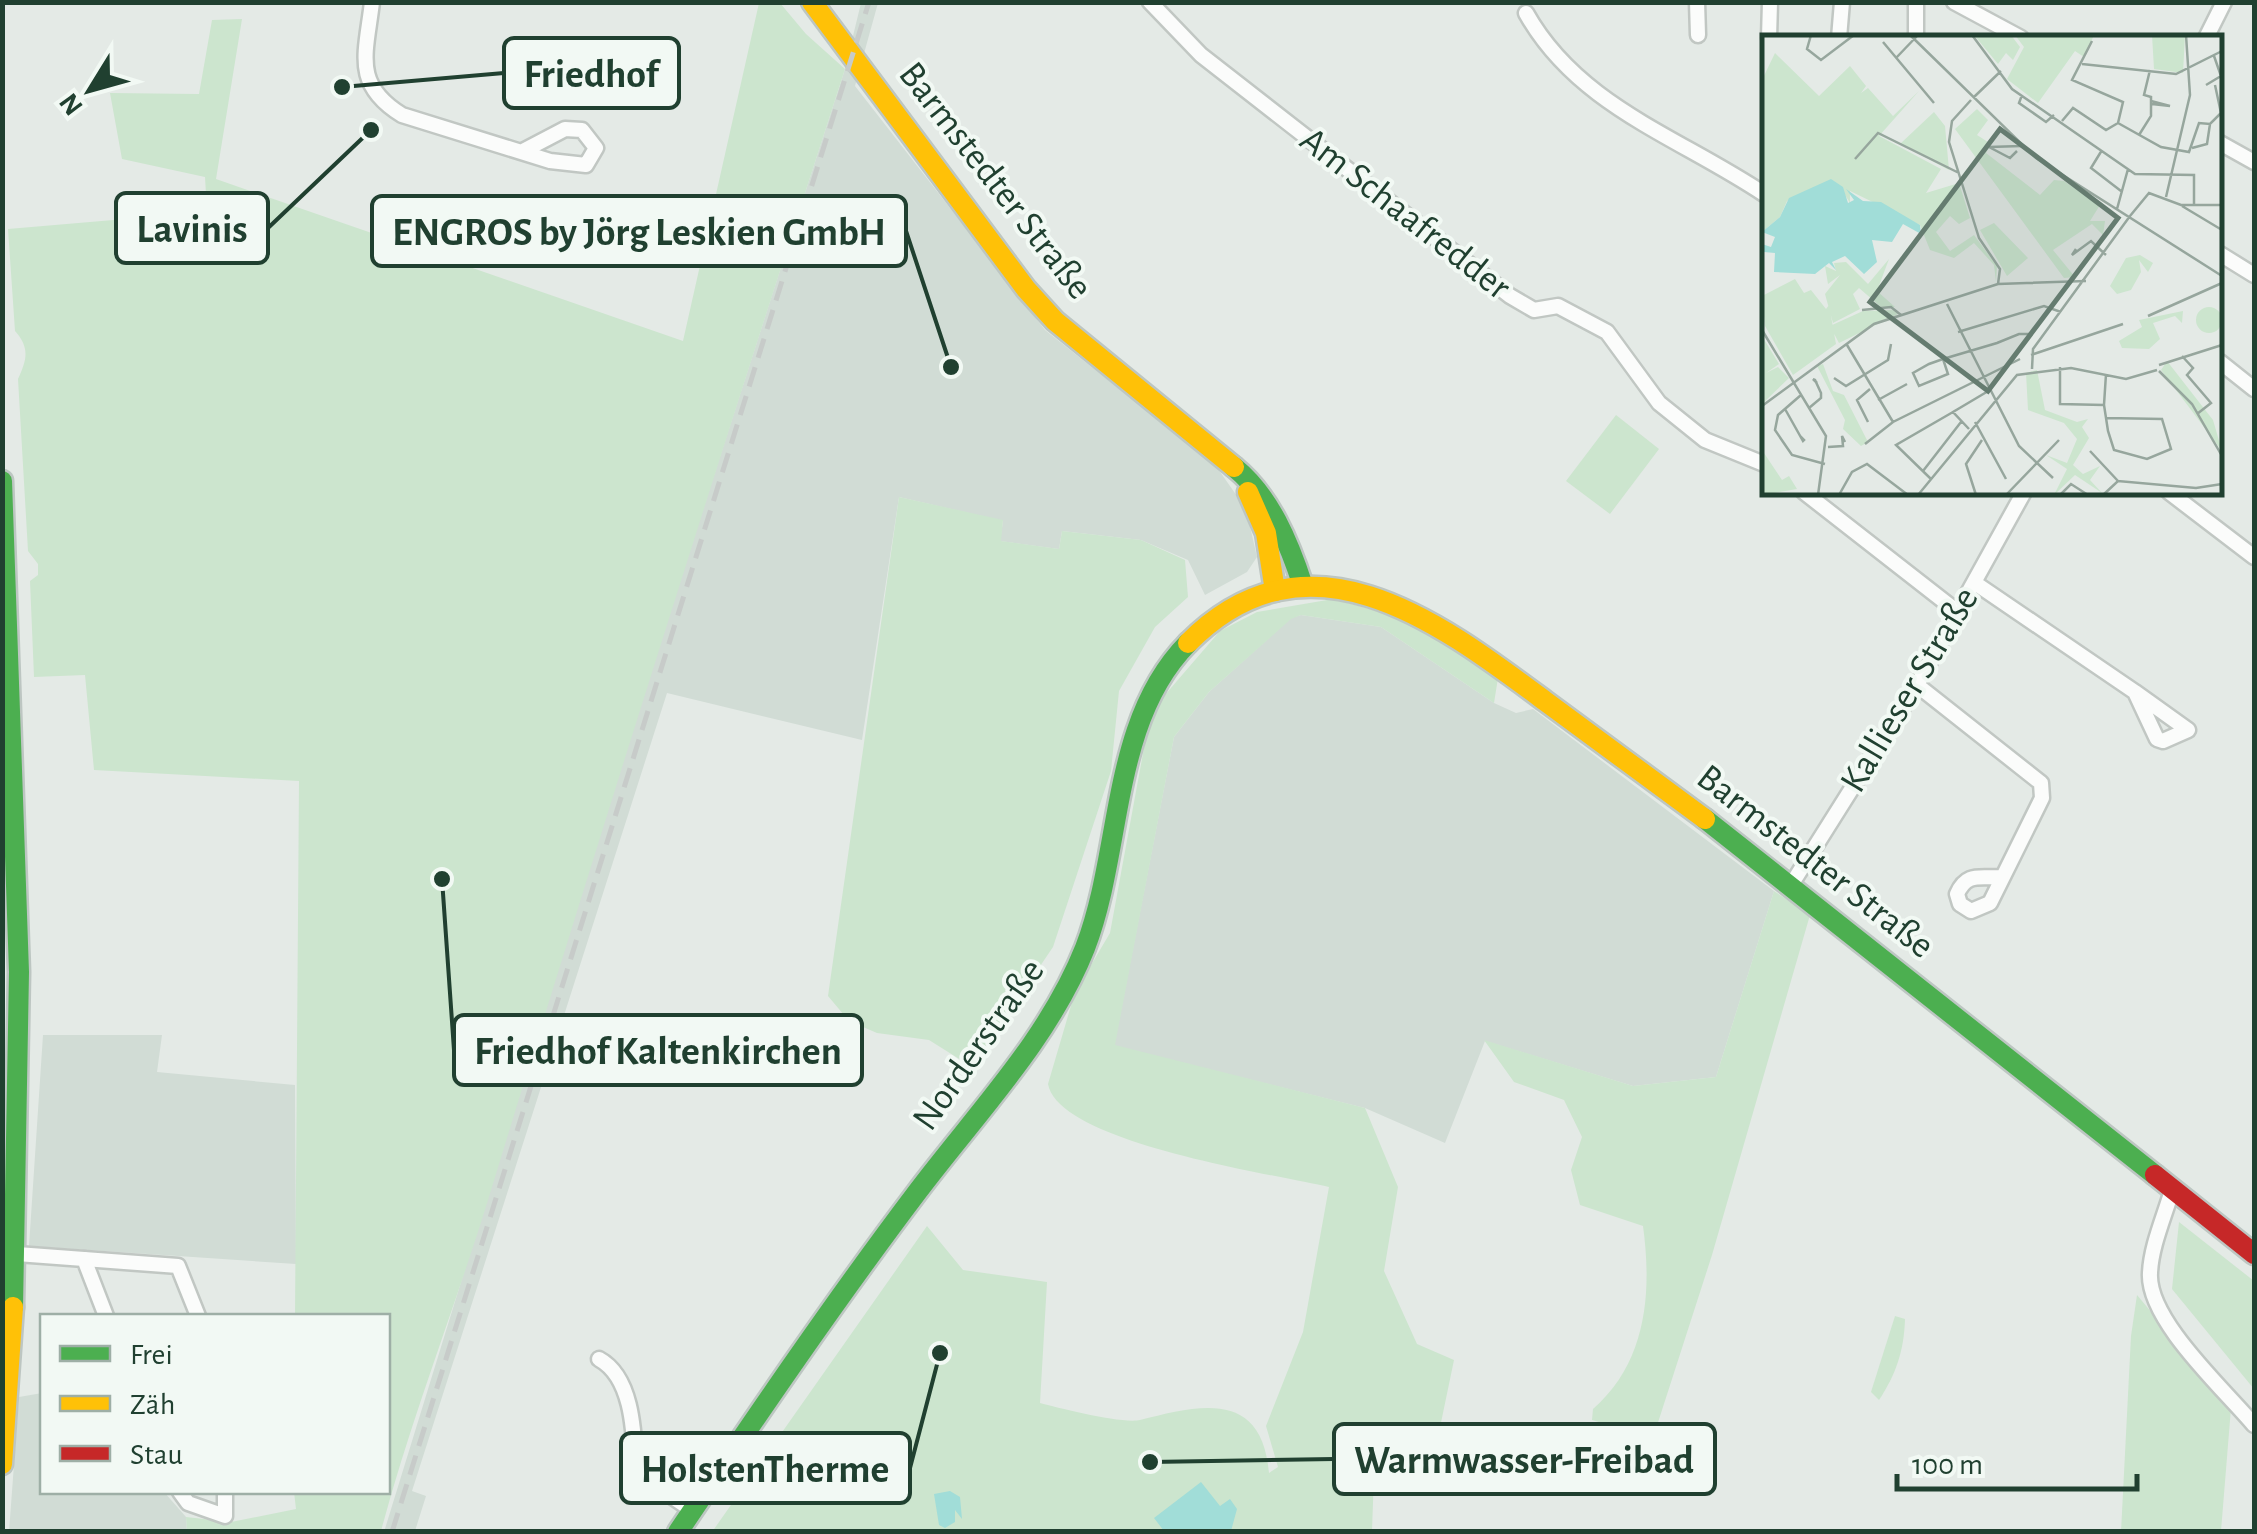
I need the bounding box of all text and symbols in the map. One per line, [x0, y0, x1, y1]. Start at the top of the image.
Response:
inset map [1762, 35, 2222, 495]
callout: Friedhof [504, 38, 679, 108]
north arrow [40, 40, 140, 140]
text: Friedhof [524, 55, 661, 95]
street label: Barmstedter Straße [891, 55, 1099, 307]
text: N [55, 88, 89, 120]
street label: Am Schaafredder [1293, 121, 1518, 308]
callout: Lavinis [116, 193, 268, 263]
callout: ENGROS by Jörg Leskien GmbH [372, 196, 906, 266]
text: Lavinis [136, 210, 248, 250]
text: ENGROS by Jörg Leskien GmbH [392, 213, 886, 253]
street label: Kallieser Straße [1834, 581, 1986, 799]
street label: Barmstedter Straße [1689, 758, 1941, 966]
street label: Norderstraße [906, 952, 1052, 1138]
callout: Friedhof Kaltenkirchen [454, 1015, 862, 1085]
text: Friedhof Kaltenkirchen [474, 1032, 842, 1072]
legend [40, 1314, 390, 1494]
text: Frei [130, 1340, 173, 1370]
text: Zäh [130, 1390, 175, 1420]
callout: Warmwasser-Freibad [1334, 1424, 1715, 1494]
scale bar [1897, 1429, 2137, 1491]
callout: HolstenTherme [621, 1433, 910, 1503]
text: Stau [130, 1440, 183, 1470]
text: Warmwasser-Freibad [1354, 1441, 1694, 1481]
text: HolstenTherme [641, 1450, 890, 1490]
text: 100 m [1912, 1450, 1983, 1480]

